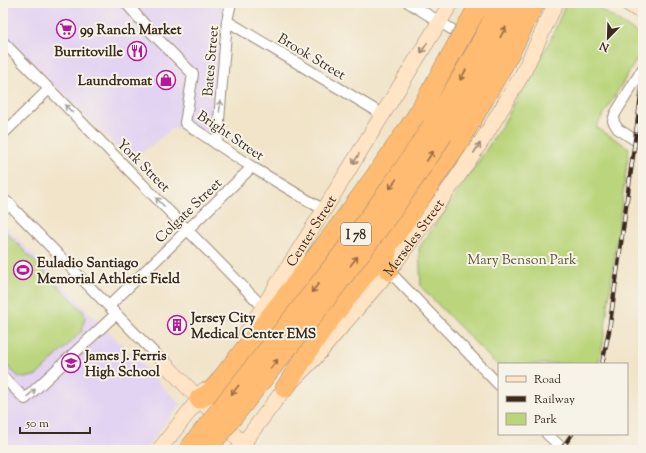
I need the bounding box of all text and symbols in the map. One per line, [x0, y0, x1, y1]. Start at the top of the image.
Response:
supermarket icon: 99 Ranch Market [55, 18, 77, 40]
north arrow [588, 18, 628, 58]
place label: 99 Ranch Market [80, 21, 182, 41]
street label: Bates Street [199, 25, 225, 97]
one-way arrow [499, 26, 507, 38]
street label: Brook Street [273, 30, 349, 86]
text: N [597, 37, 613, 56]
restaurant icon: Burritoville [126, 40, 148, 62]
one-way arrow [419, 42, 427, 54]
place label: Burritoville [54, 43, 123, 63]
one-way arrow [459, 68, 467, 80]
shop icon: Laundromat [155, 69, 177, 91]
place label: Laundromat [78, 72, 152, 92]
one-way arrow [217, 100, 224, 113]
one-way arrow [64, 104, 74, 114]
street label: Bright Street [192, 107, 267, 167]
street label: York Street [111, 135, 174, 198]
one-way arrow [473, 143, 481, 154]
one-way arrow [426, 151, 434, 162]
one-way arrow [351, 153, 359, 165]
street label: Colgate Street [152, 174, 227, 248]
one-way arrow [389, 178, 397, 189]
street label: Center Street [283, 192, 343, 272]
street label: Merseles Street [380, 196, 450, 281]
one-way arrow [155, 197, 165, 207]
road number: I 78 [341, 223, 371, 245]
park label: Mary Benson Park [467, 251, 577, 271]
place label: Euladio Santiago Memorial Athletic Field [37, 254, 180, 290]
one-way arrow [350, 256, 358, 267]
sports icon: Euladio Santiago Memorial Athletic Field [12, 259, 34, 281]
one-way arrow [310, 282, 319, 293]
place label: Jersey City Medical Center EMS [190, 309, 316, 345]
building icon: Jersey City Medical Center EMS [166, 314, 188, 336]
place label: James J. Ferris High School [84, 347, 167, 383]
school or university icon: James J. Ferris High School [60, 352, 82, 374]
one-way arrow [270, 359, 278, 370]
legend [498, 363, 628, 435]
text: Road [534, 371, 561, 389]
one-way arrow [230, 385, 239, 396]
one-way arrow [26, 388, 36, 398]
text: Railway [534, 391, 575, 409]
scale bar [20, 409, 90, 435]
text: Park [534, 411, 557, 429]
text: 50 m [25, 415, 49, 433]

